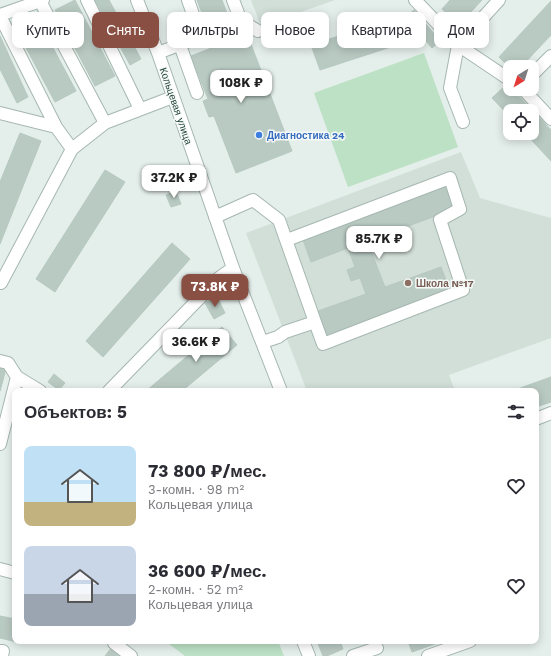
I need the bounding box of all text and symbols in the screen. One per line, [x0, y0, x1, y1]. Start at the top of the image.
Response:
chip: Купить [12, 12, 84, 48]
chip: Снять [92, 12, 159, 48]
chip: Фильтры [167, 12, 253, 48]
chip: Новое [261, 12, 329, 48]
chip: Квартира [337, 12, 426, 48]
chip: Дом [434, 12, 489, 48]
north arrow [503, 60, 539, 96]
map controls [503, 60, 539, 140]
street label: Кольцевая улица [158, 66, 194, 146]
pin: 108K ₽ [208, 70, 274, 104]
text: 108K ₽ [219, 75, 263, 90]
button: locate [503, 104, 539, 140]
marker: Диагностика 24 [254, 130, 264, 140]
place label: Диагностика 24 [267, 130, 345, 141]
pin: 37.2K ₽ [137, 165, 211, 199]
text: 37.2K ₽ [151, 170, 197, 185]
pin: 85.7K ₽ [342, 226, 416, 260]
text: 85.7K ₽ [355, 231, 403, 246]
pin: 73.8K ₽ [178, 274, 252, 308]
marker: Школа №17 [403, 278, 413, 288]
place label: Школа №17 [416, 278, 474, 289]
text: 73.8K ₽ [190, 279, 240, 294]
pin: 36.6K ₽ [159, 329, 233, 363]
text: 36.6K ₽ [171, 334, 221, 349]
icon: filters [505, 401, 527, 423]
text: Объектов: 5 [24, 402, 127, 422]
text: 73 800 ₽/мес. [148, 461, 267, 481]
icon: home [56, 462, 104, 510]
icon: heart [505, 475, 527, 497]
text: 3-комн. · 98 m² [148, 482, 244, 497]
text: Кольцевая улица [148, 497, 253, 512]
text: 36 600 ₽/мес. [148, 561, 267, 581]
icon: home [56, 562, 104, 610]
icon: heart [505, 575, 527, 597]
text: 2-комн. · 52 m² [148, 582, 243, 597]
text: Кольцевая улица [148, 597, 253, 612]

